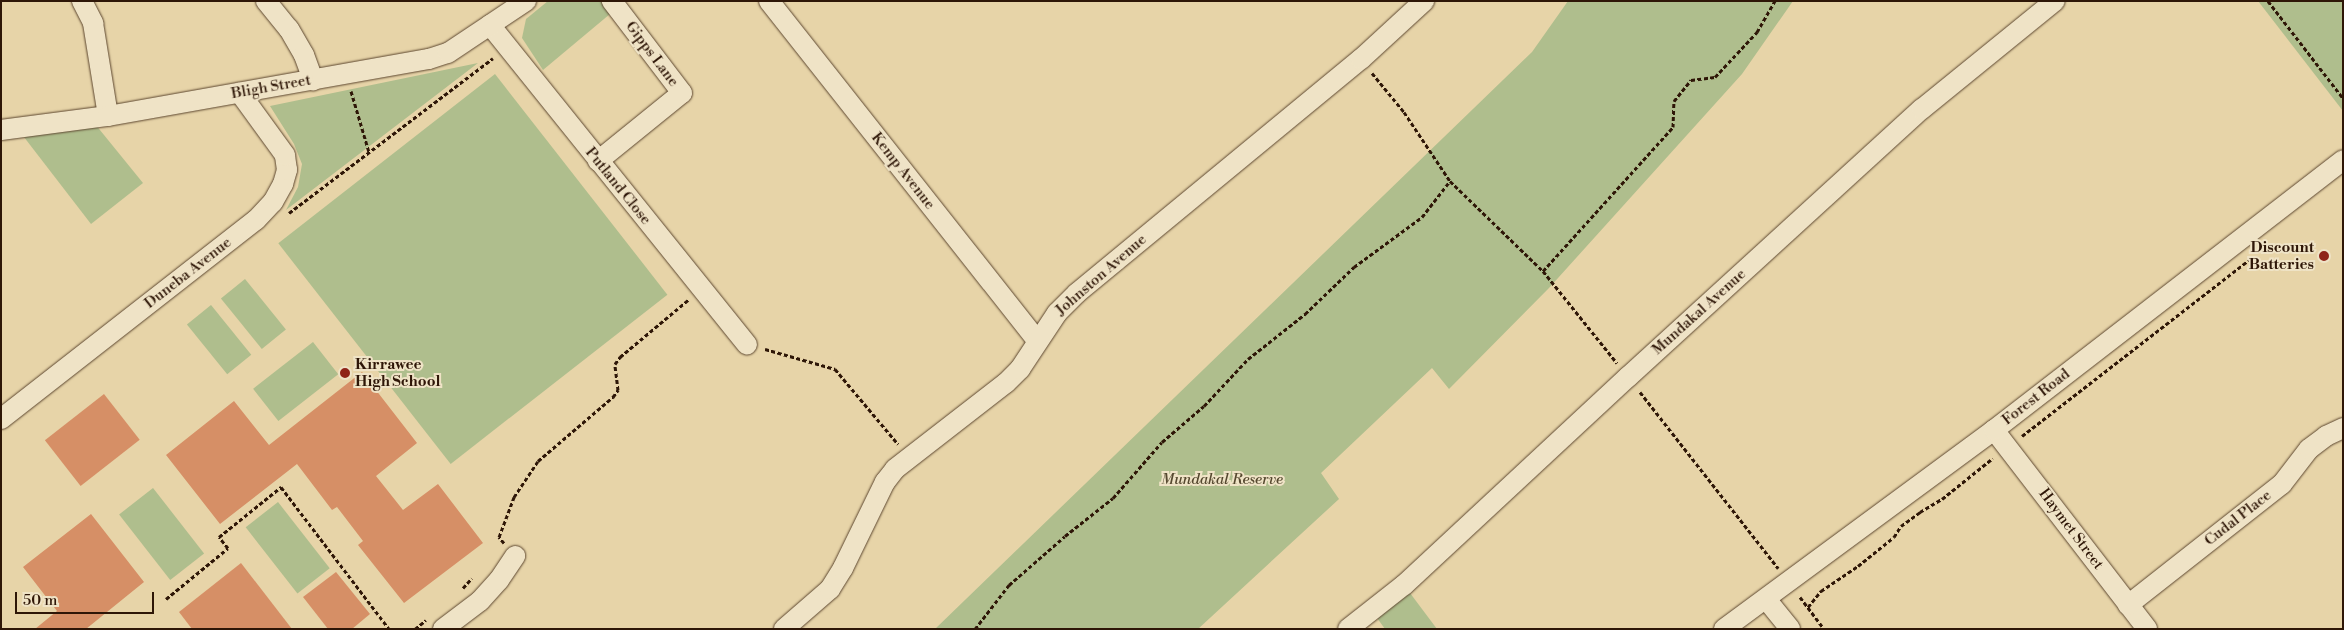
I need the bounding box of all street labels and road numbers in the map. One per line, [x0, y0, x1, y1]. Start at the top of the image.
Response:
street label: Gipps Lane [622, 18, 682, 90]
street label: Bligh Street [230, 71, 312, 103]
street label: Kemp Avenue [867, 129, 939, 213]
street label: Putland Close [581, 144, 655, 228]
street label: Johnston Avenue [1052, 231, 1150, 319]
street label: Duneba Avenue [141, 233, 235, 313]
street label: Mundakal Avenue [1648, 265, 1750, 359]
street label: Forest Road [1999, 365, 2073, 429]
street label: Haymet Street [2035, 485, 2107, 573]
street label: Cudal Place [2201, 486, 2275, 550]

